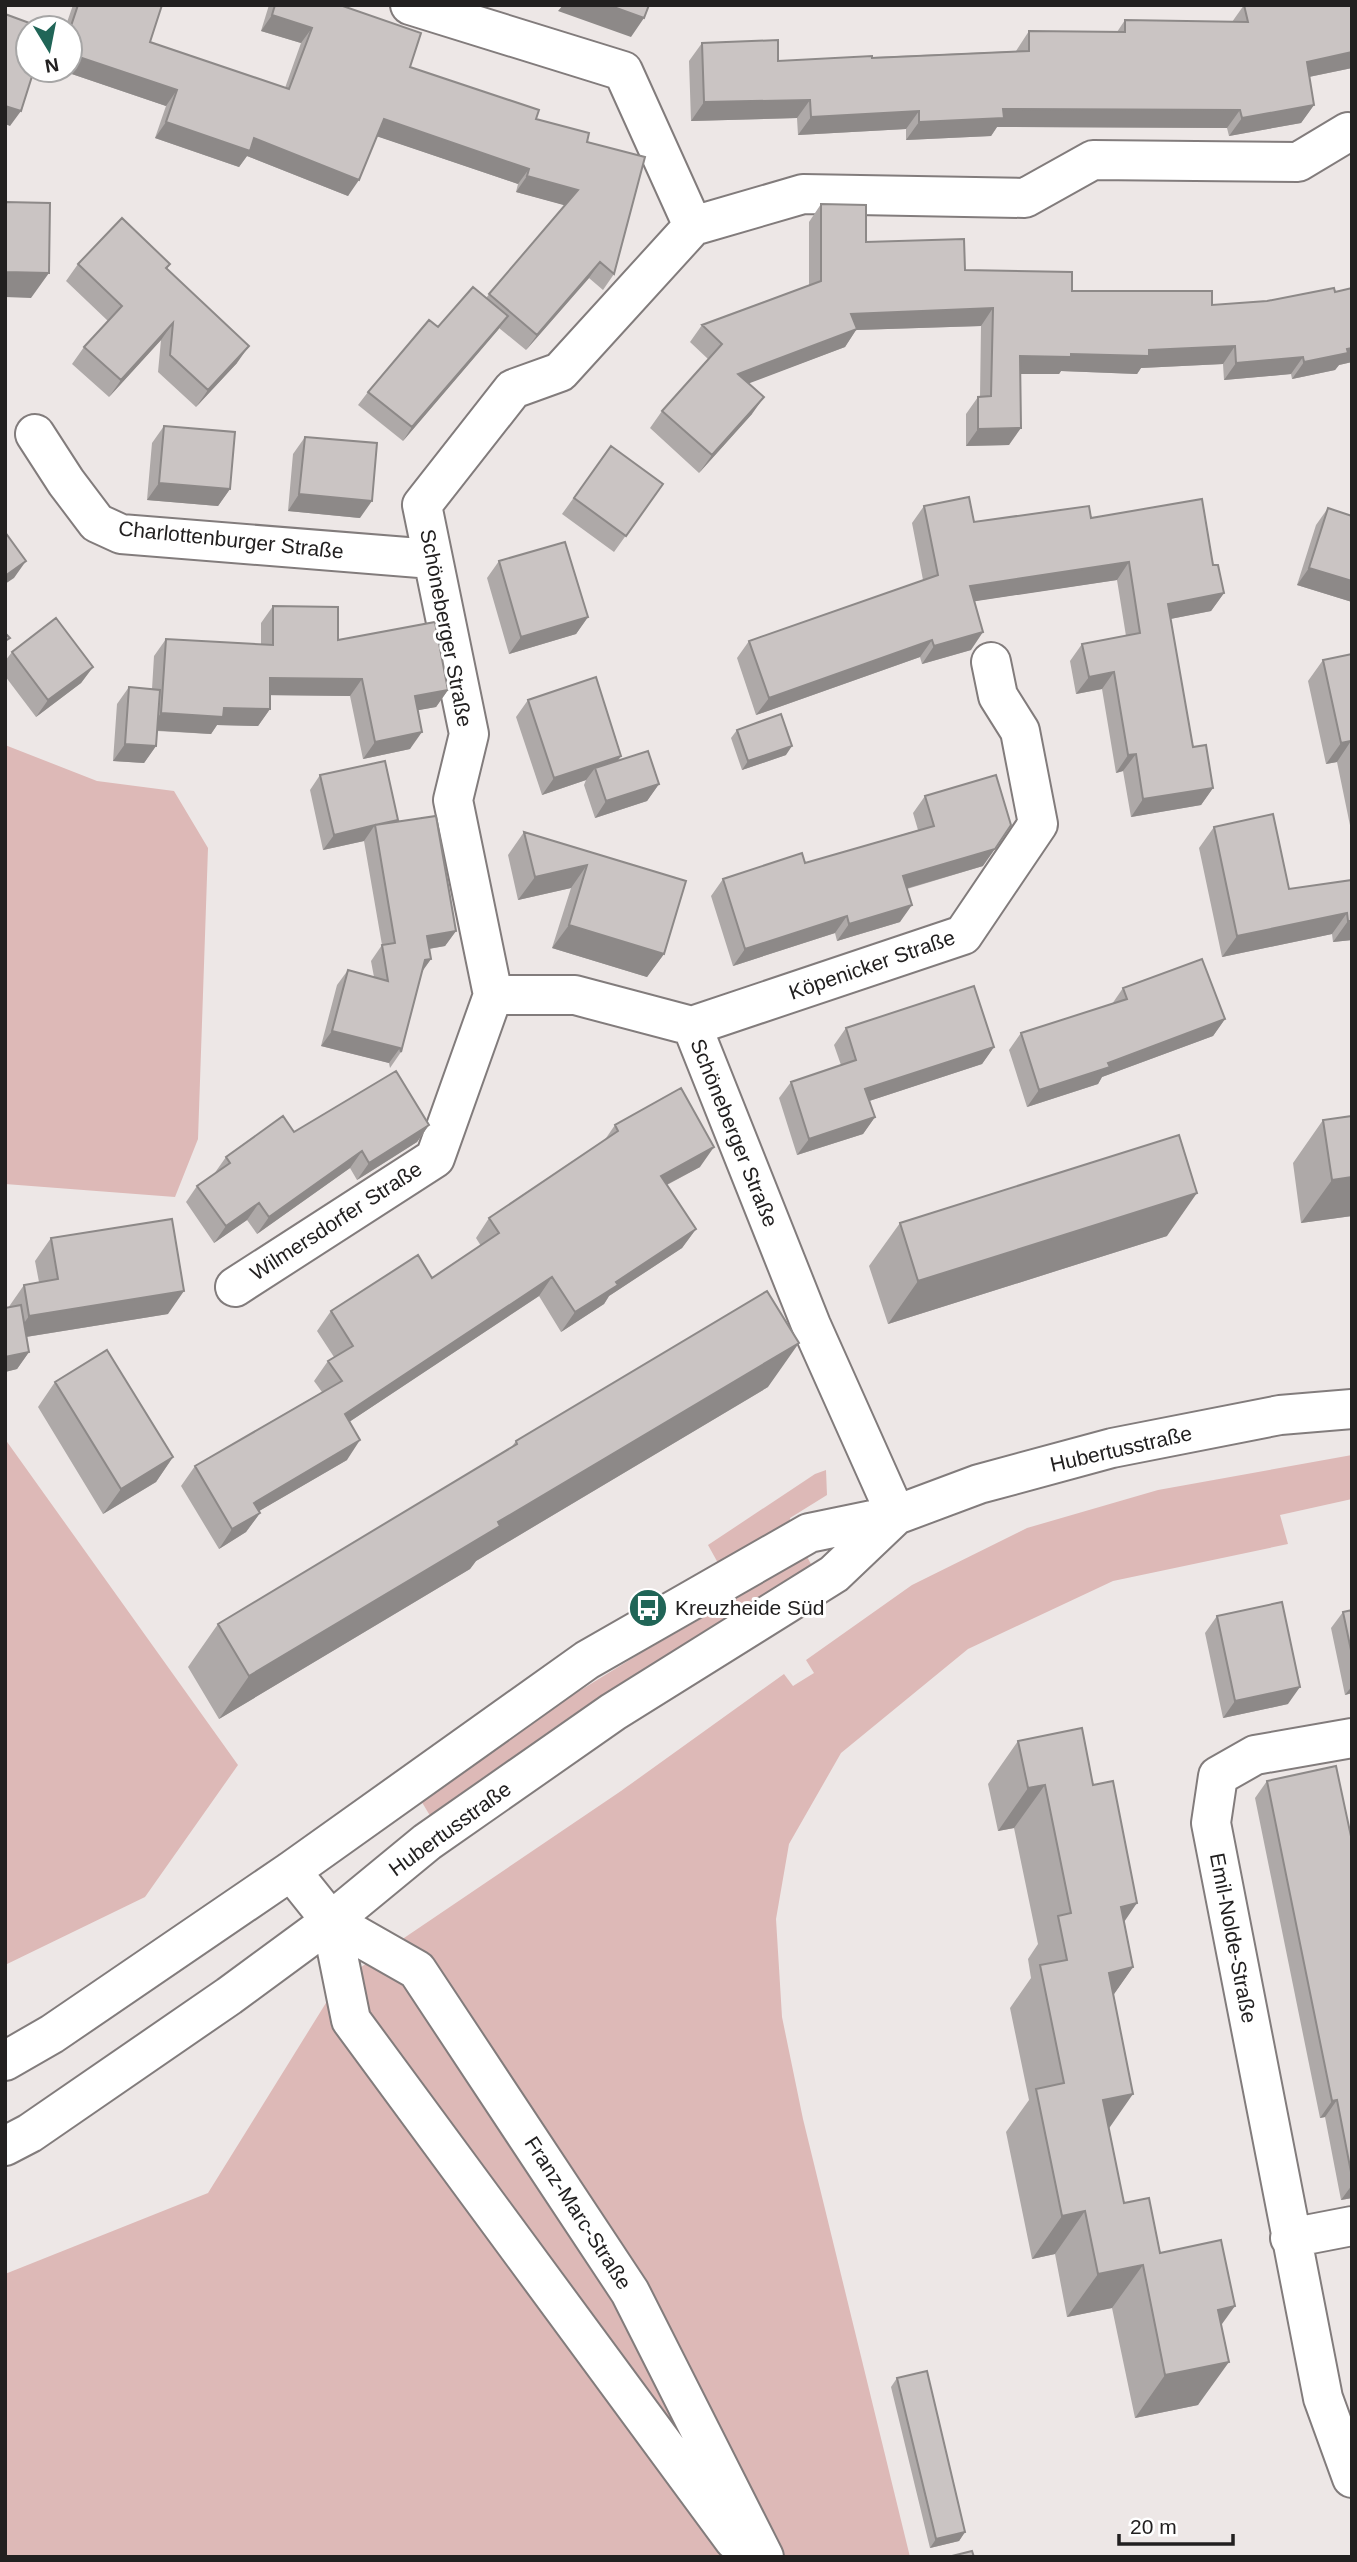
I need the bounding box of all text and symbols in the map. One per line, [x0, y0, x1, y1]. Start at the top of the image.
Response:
north arrow [14, 14, 84, 84]
text: N [43, 54, 60, 77]
street label: Charlottenburger Straße [117, 516, 345, 563]
street label: Schöneberger Straße [416, 527, 477, 729]
street label: Köpenicker Straße [786, 925, 958, 1004]
street label: Schöneberger Straße [686, 1035, 783, 1230]
street label: Wilmersdorfer Straße [246, 1157, 426, 1285]
street label: Hubertusstraße [1048, 1421, 1194, 1476]
bus stop icon: Kreuzheide Süd [627, 1587, 669, 1629]
place label: Kreuzheide Süd [675, 1596, 824, 1619]
street label: Hubertusstraße [384, 1777, 515, 1880]
street label: Emil-Nolde-Straße [1206, 1851, 1261, 2025]
street label: Franz-Marc-Straße [520, 2132, 636, 2293]
scale bar [1119, 2502, 1233, 2546]
text: 20 m [1130, 2515, 1177, 2538]

